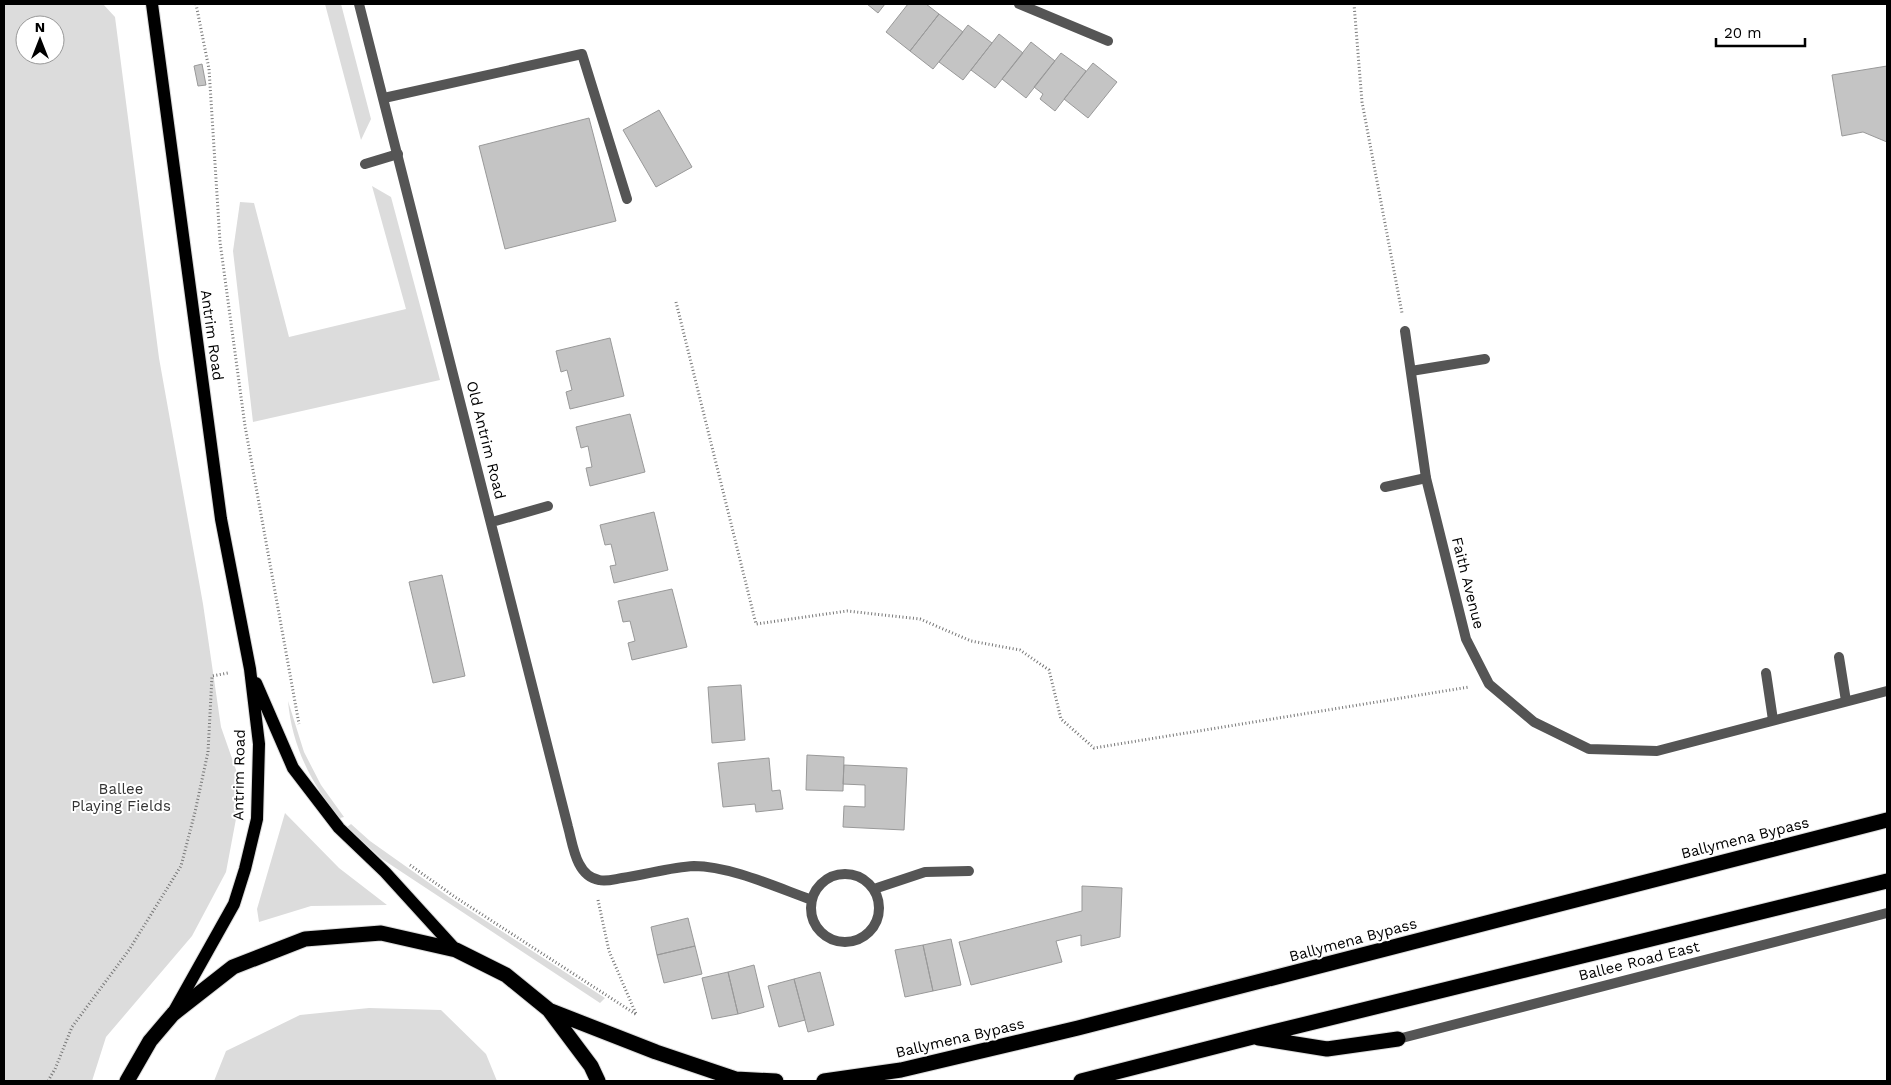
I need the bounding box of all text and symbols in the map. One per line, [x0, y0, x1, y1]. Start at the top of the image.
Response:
north arrow [15, 15, 65, 65]
scale bar [1716, 15, 1805, 47]
text: N [35, 19, 45, 35]
text: 20 m [1724, 24, 1762, 42]
street label: Antrim Road [197, 288, 227, 382]
street label: Old Antrim Road [463, 379, 509, 501]
street label: Faith Avenue [1448, 535, 1488, 631]
street label: Antrim Road [229, 729, 249, 821]
park label: Ballee Playing Fields [71, 780, 171, 815]
street label: Ballymena Bypass [1679, 813, 1811, 863]
street label: Ballymena Bypass [1287, 914, 1419, 966]
street label: Ballee Road East [1577, 937, 1702, 985]
street label: Ballymena Bypass [894, 1014, 1026, 1062]

